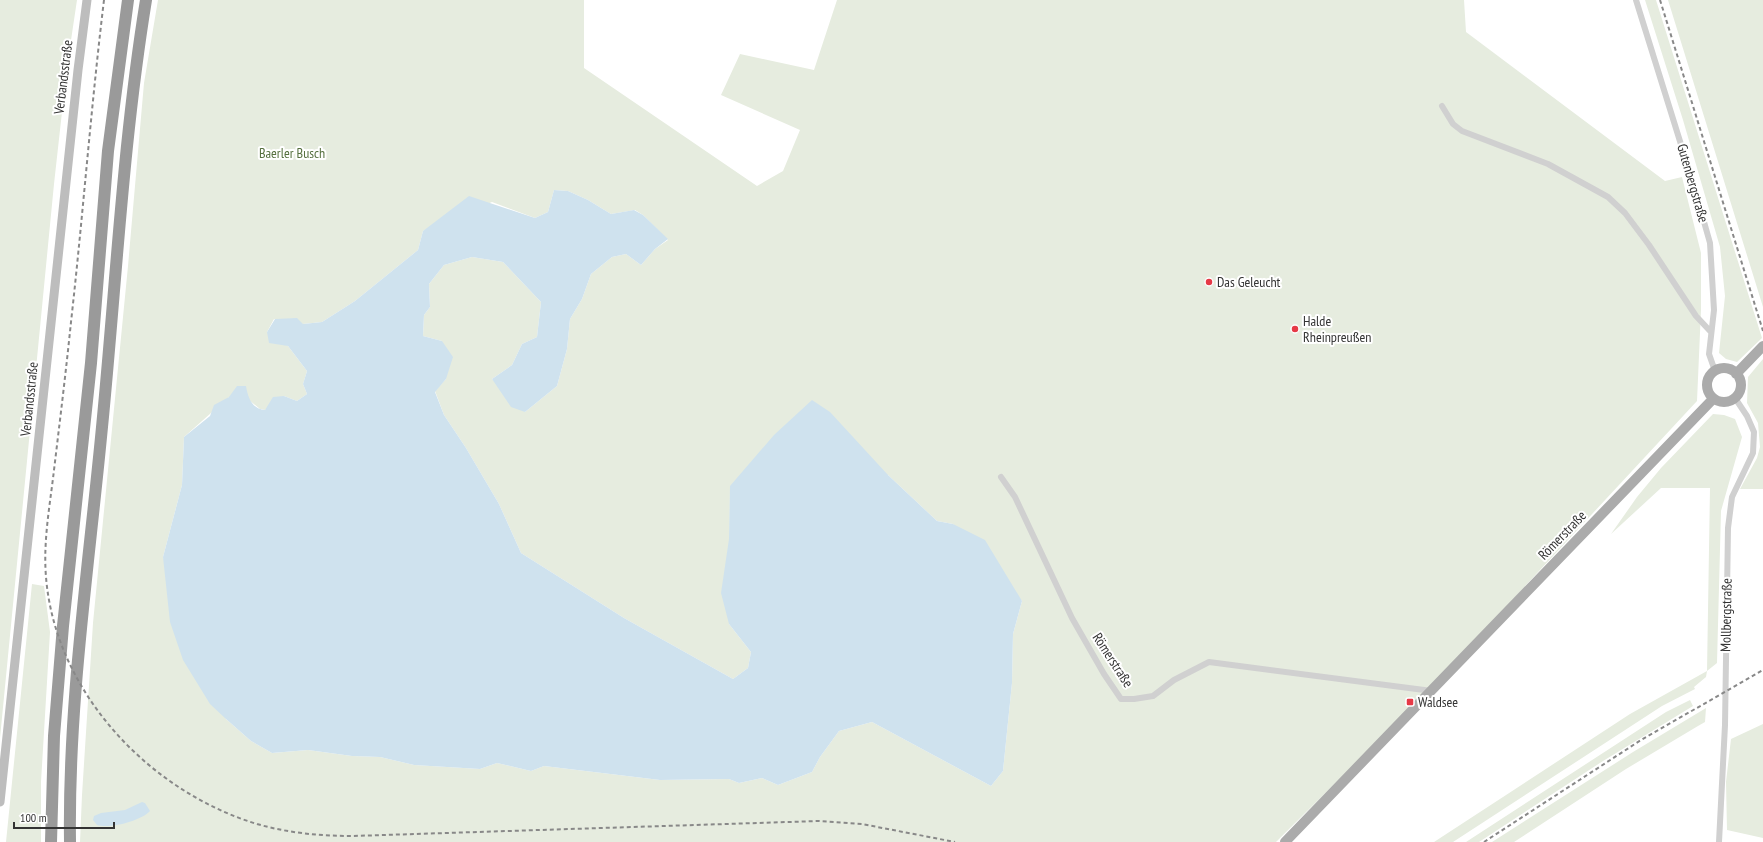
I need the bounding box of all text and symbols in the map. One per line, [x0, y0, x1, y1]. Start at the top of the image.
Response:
street label: Verbandsstraße [49, 39, 77, 116]
street label: Gutenbergstraße [1673, 142, 1713, 225]
park label: Baerler Busch [259, 144, 325, 162]
place label: Das Geleucht [1217, 273, 1281, 291]
marker: Das Geleucht [1204, 277, 1214, 287]
place label: Halde Rheinpreußen [1303, 312, 1371, 346]
marker: Halde Rheinpreußen [1290, 324, 1300, 334]
street label: Verbandsstraße [16, 361, 42, 438]
street label: Römerstraße [1534, 506, 1590, 563]
street label: Mollbergstraße [1716, 578, 1736, 652]
street label: Römerstraße [1089, 629, 1137, 691]
place label: Waldsee [1418, 693, 1458, 711]
marker: Waldsee [1405, 697, 1415, 707]
scale bar [14, 804, 114, 830]
text: 100 m [20, 810, 47, 825]

